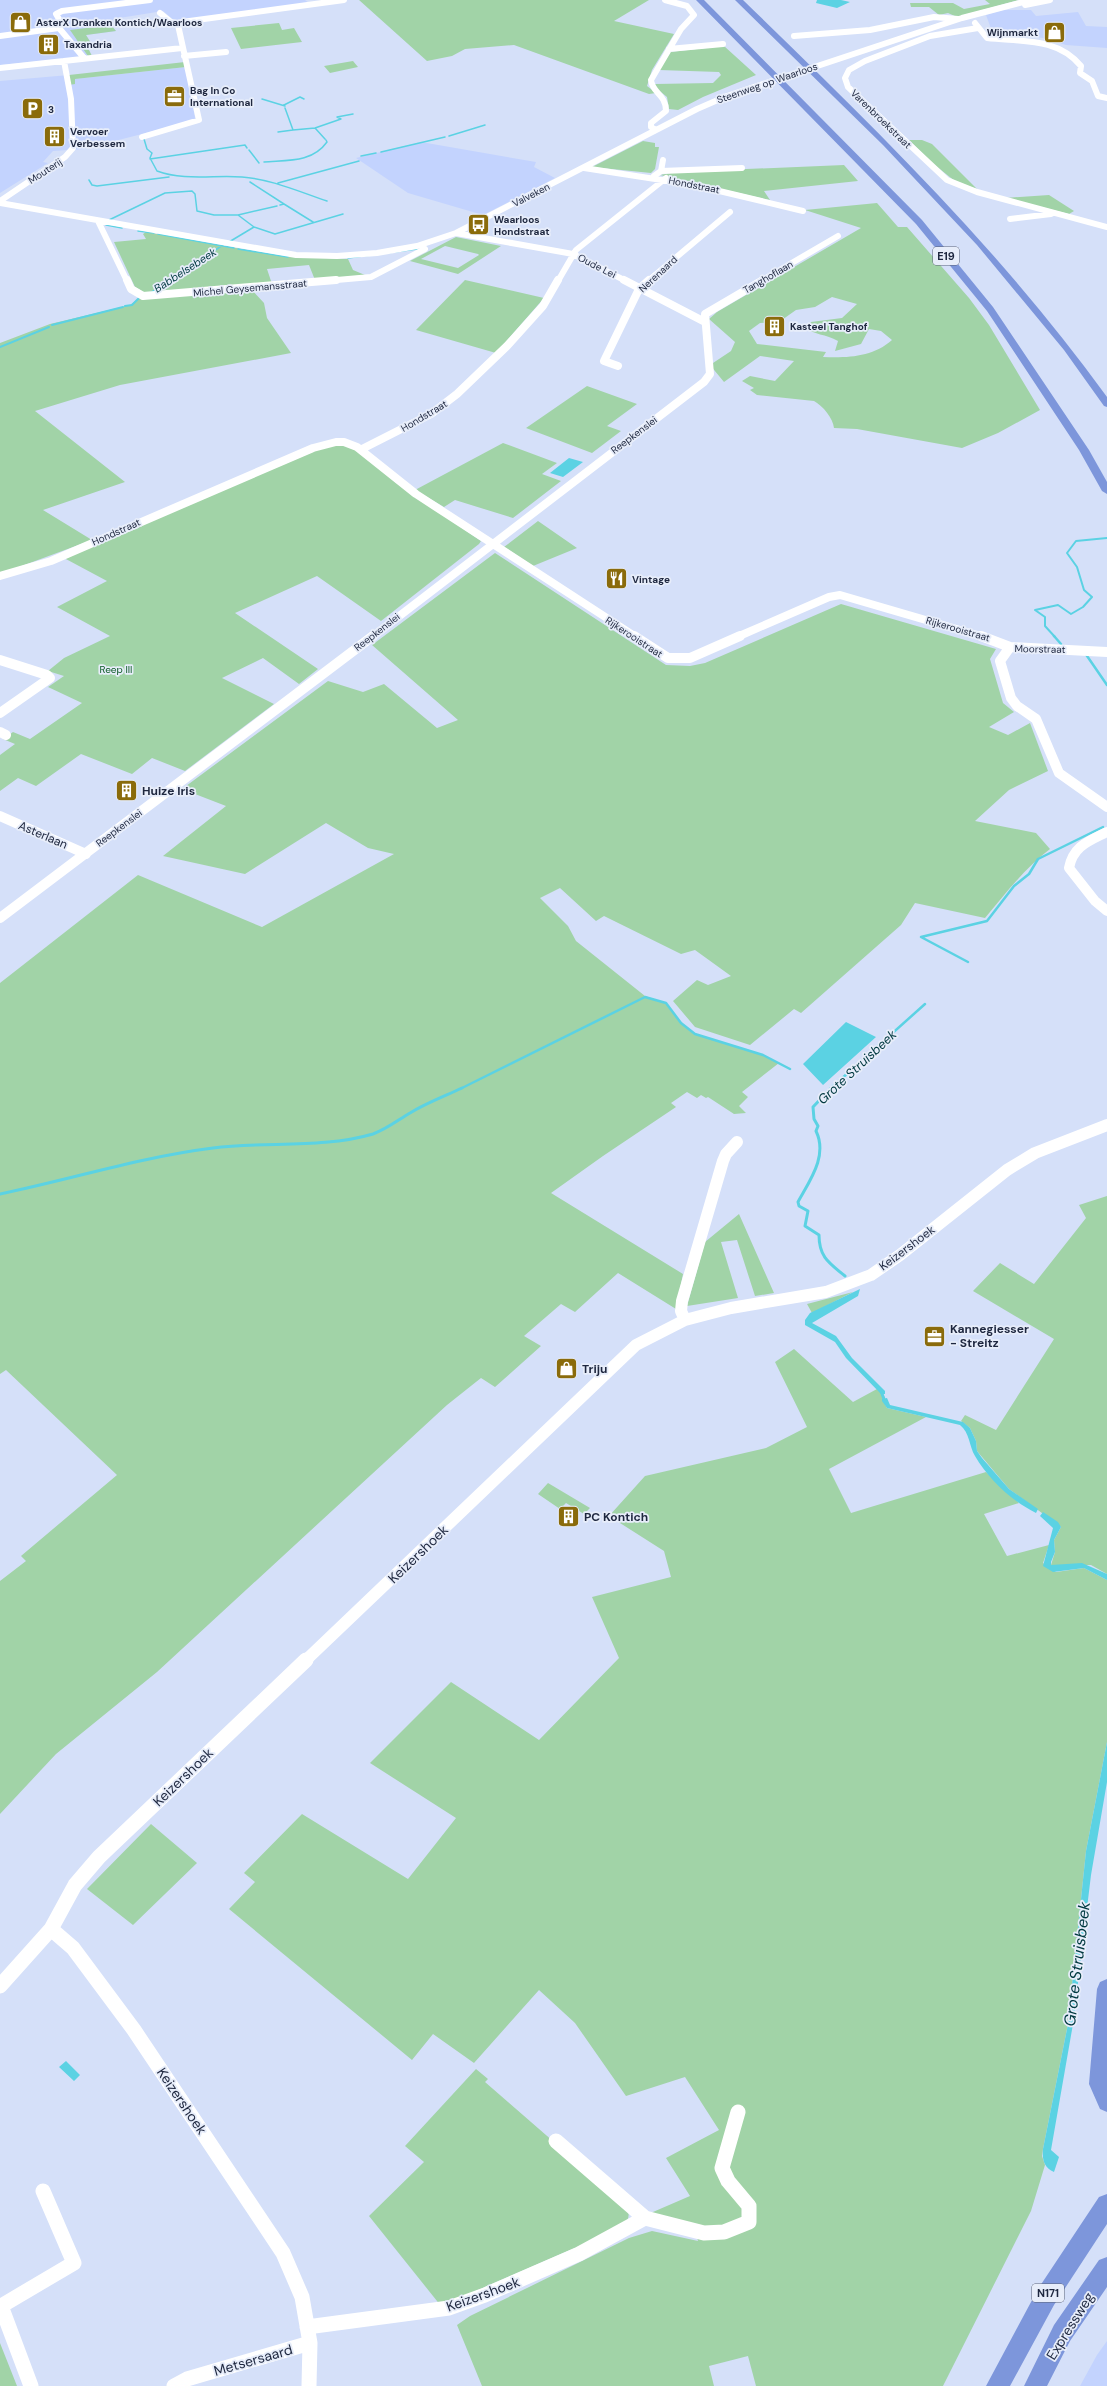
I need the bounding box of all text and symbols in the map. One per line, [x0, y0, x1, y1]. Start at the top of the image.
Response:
shop icon: AsterX Dranken Kontich/Waarloos [8, 9, 34, 35]
place label: AsterX Dranken Kontich/Waarloos [36, 16, 202, 29]
shop icon: Wijnmarkt [1041, 19, 1067, 45]
place label: Wijnmarkt [987, 26, 1038, 39]
building icon: Taxandria [35, 31, 61, 57]
place label: Taxandria [64, 38, 112, 51]
street label: Steenweg op Waarloos [715, 60, 819, 106]
office icon: Bag In Co International [162, 83, 188, 109]
place label: Bag In Co International [190, 84, 253, 109]
street label: Varenbroekstraat [848, 87, 914, 151]
parking icon: 3 [19, 96, 45, 122]
place label: 3 [48, 103, 54, 116]
building icon: Vervoer Verbessem [42, 124, 68, 150]
place label: Vervoer Verbessem [70, 125, 125, 150]
street label: Mouterij [25, 155, 65, 187]
street label: Hondstraat [667, 174, 721, 196]
street label: Valveken [510, 180, 552, 210]
bus stop icon: Waarloos Hondstraat [465, 212, 491, 238]
place label: Waarloos Hondstraat [494, 213, 550, 238]
water label: Babbelsebeek [151, 244, 219, 295]
road number: E19 [933, 247, 959, 265]
street label: Oude Lei [576, 251, 618, 281]
street label: Nerenaard [636, 253, 680, 295]
street label: Tanghoflaan [741, 257, 796, 297]
street label: Michel Geysemansstraat [193, 277, 307, 299]
building icon: Kasteel Tanghof [762, 313, 788, 339]
place label: Kasteel Tanghof [790, 320, 868, 333]
street label: Hondstraat [398, 397, 450, 435]
street label: Reepkenslei [608, 413, 660, 457]
street label: Hondstraat [90, 515, 142, 548]
restaurant icon: Vintage [603, 566, 629, 592]
place label: Vintage [632, 573, 670, 586]
street label: Reepkenslei [351, 610, 403, 654]
street label: Rijkerooistraat [603, 614, 665, 660]
street label: Rijkerooistraat [924, 614, 992, 644]
street label: Moorstraat [1014, 642, 1066, 656]
park label: Reep III [100, 663, 132, 676]
building icon: Huize Iris [113, 778, 139, 804]
place label: Huize Iris [142, 783, 195, 799]
street label: Reepkenslei [93, 806, 145, 850]
street label: Asterlaan [16, 817, 70, 853]
water label: Grote Struisbeek [814, 1026, 900, 1108]
street label: Keizershoek [876, 1222, 938, 1274]
place label: Kannegiesser - Streitz [950, 1321, 1029, 1351]
office icon: Kannegiesser - Streitz [922, 1323, 948, 1349]
shop icon: Triju [554, 1356, 580, 1382]
place label: Triju [582, 1361, 607, 1377]
building icon: PC Kontich [555, 1504, 581, 1530]
place label: PC Kontich [584, 1509, 648, 1525]
street label: Keizershoek [384, 1521, 452, 1587]
street label: Keizershoek [149, 1744, 217, 1810]
water label: Grote Struisbeek [1059, 1900, 1095, 2028]
street label: Keizershoek [153, 2064, 211, 2138]
street label: Keizershoek [444, 2272, 522, 2316]
road number: N171 [1032, 2284, 1064, 2302]
street label: Expressweg [1042, 2289, 1098, 2363]
street label: Metsersaard [212, 2340, 294, 2380]

